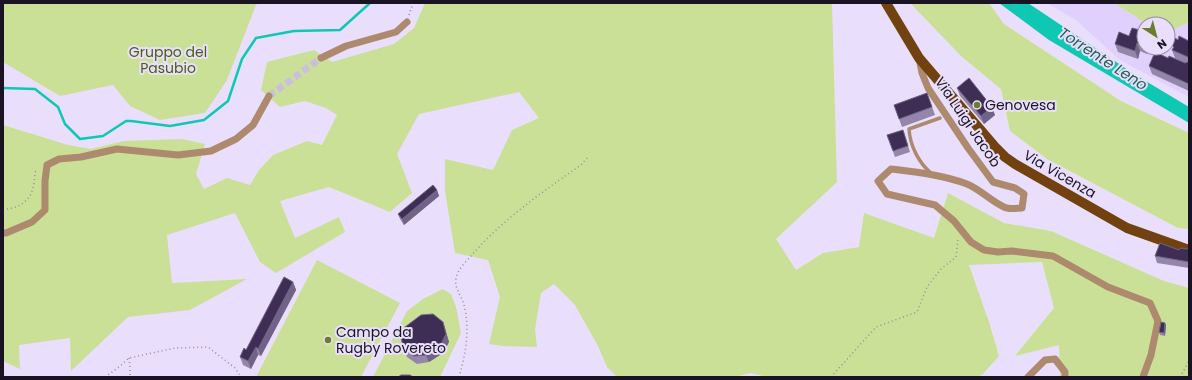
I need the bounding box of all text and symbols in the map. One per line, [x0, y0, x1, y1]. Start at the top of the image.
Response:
north arrow [1136, 16, 1176, 56]
water label: Torrente Leno [1055, 22, 1152, 95]
text: N [1154, 35, 1170, 53]
park label: Gruppo del Pasubio [129, 42, 207, 78]
street label: Via Luigi Jacob [930, 73, 1006, 171]
place label: Genovesa [985, 95, 1056, 115]
marker: Genovesa [972, 100, 982, 110]
street label: Via Vicenza [1020, 145, 1100, 203]
place label: Campo da Rugby Rovereto [336, 322, 446, 358]
marker: Campo da Rugby Rovereto [323, 335, 333, 345]

